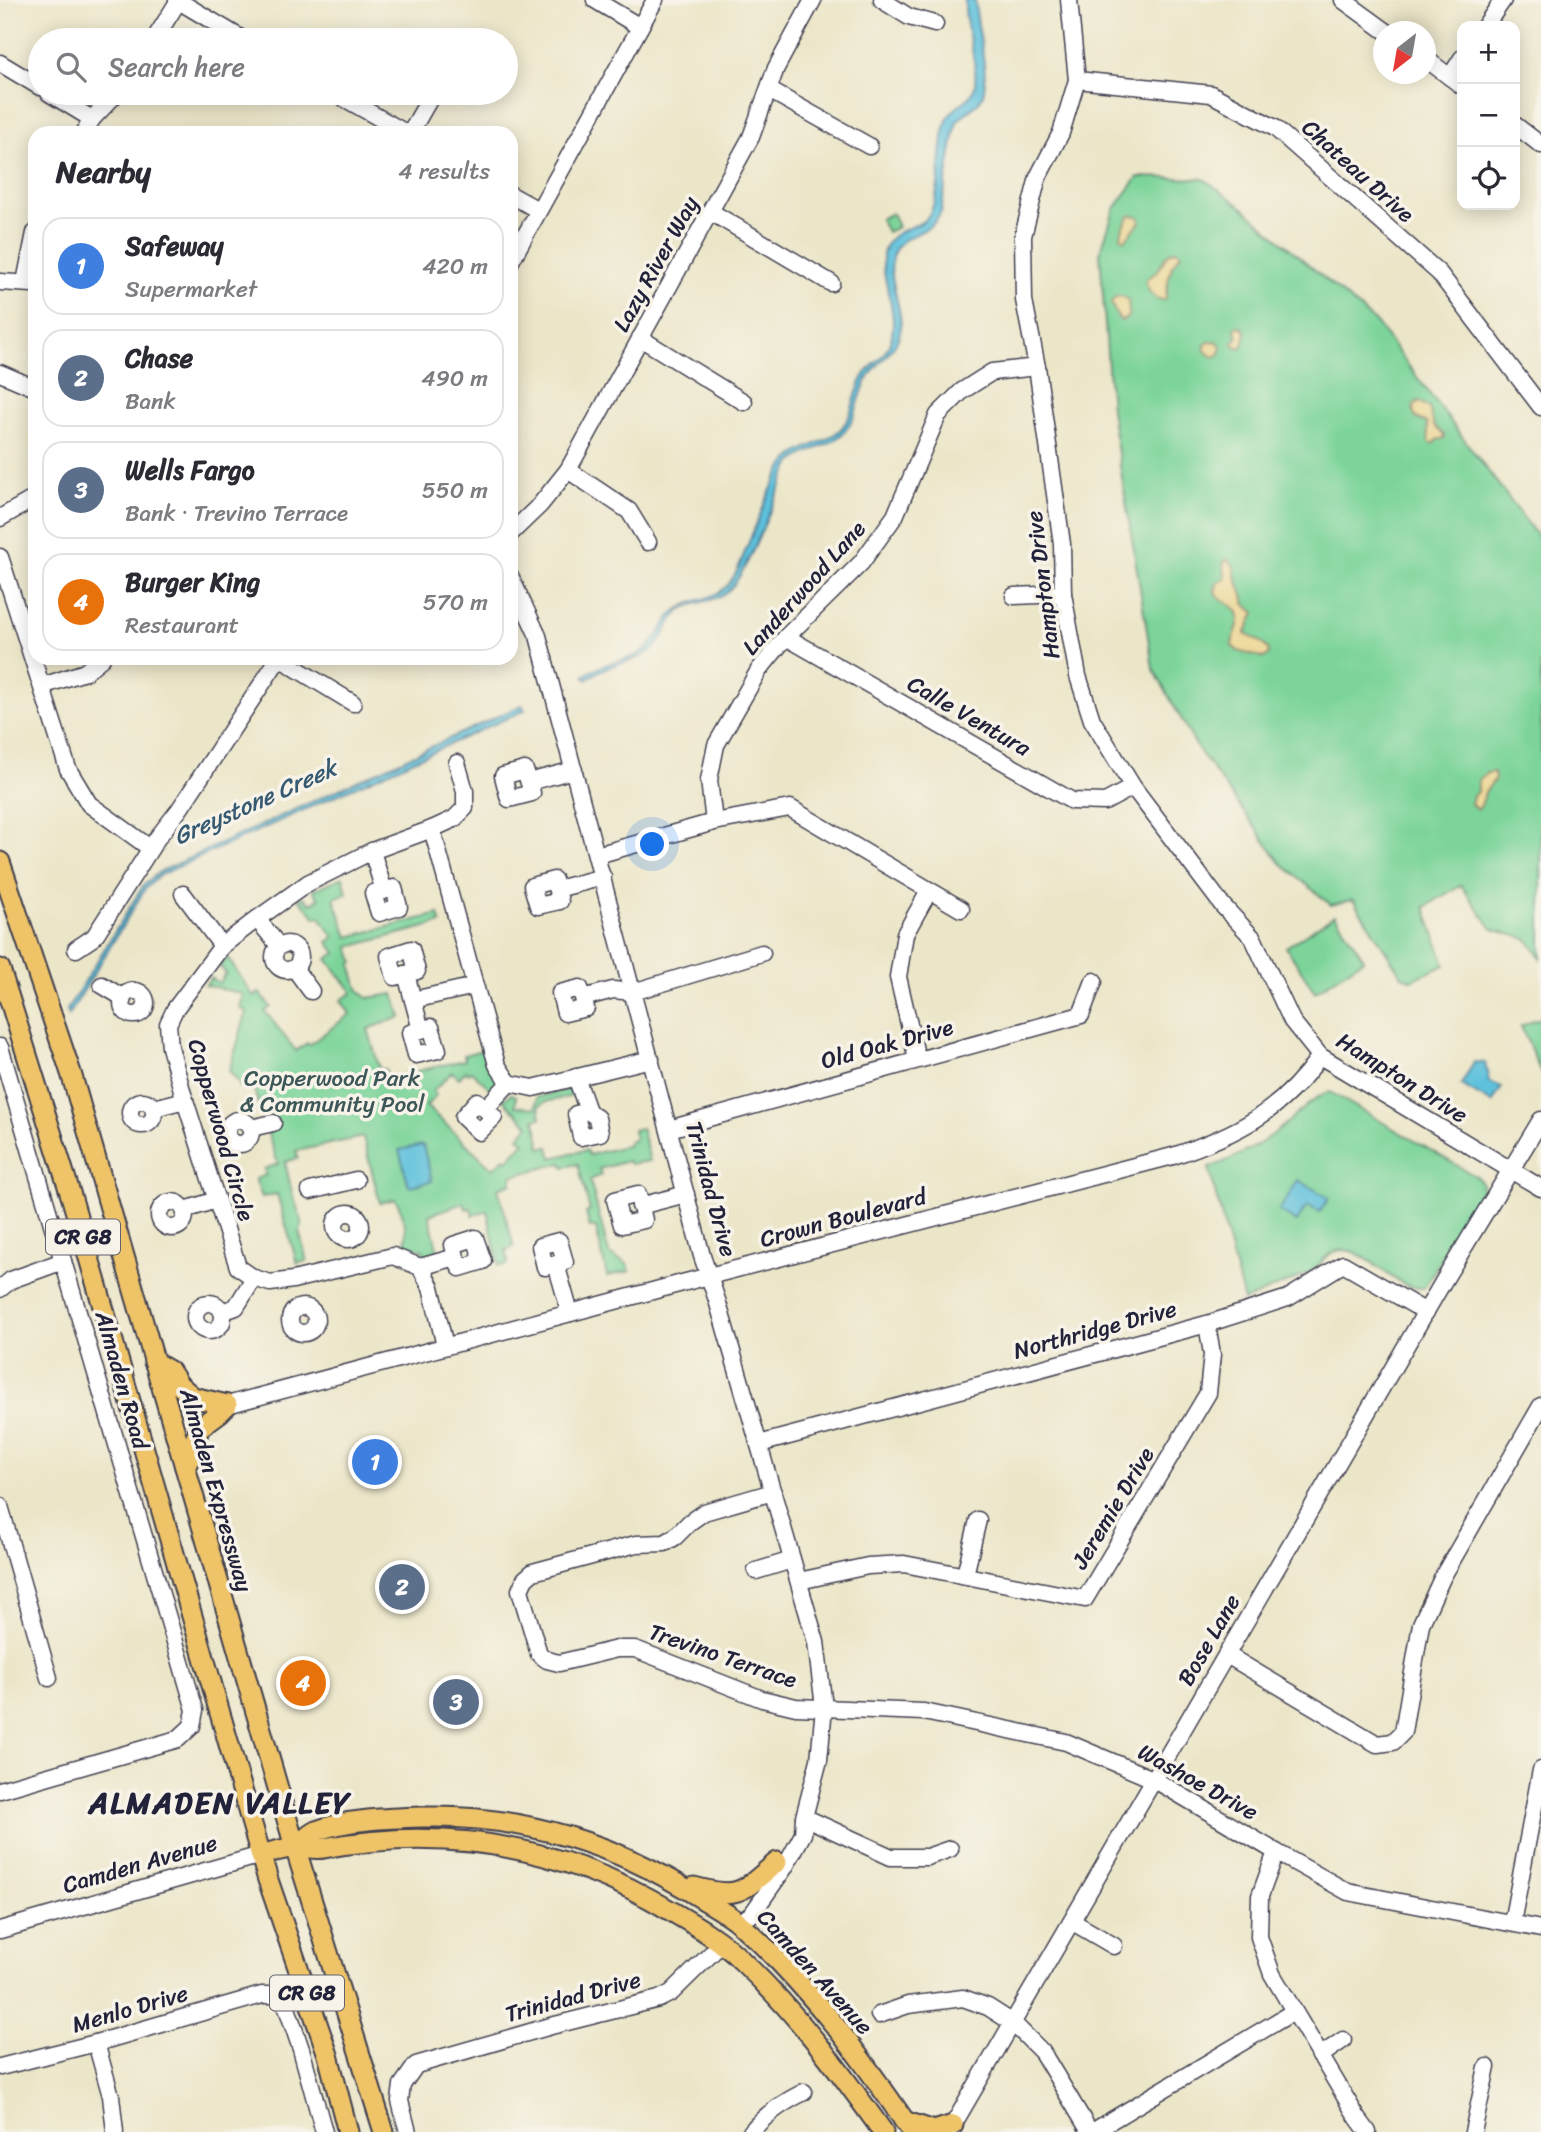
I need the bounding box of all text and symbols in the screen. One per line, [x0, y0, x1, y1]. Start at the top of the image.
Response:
north arrow [1373, 21, 1436, 84]
map controls [1457, 21, 1520, 210]
button: + [1457, 21, 1520, 84]
search box [28, 28, 518, 105]
text: Search here [108, 44, 245, 90]
icon: search [52, 48, 90, 86]
button: − [1457, 84, 1520, 147]
street label: Chateau Drive [1292, 109, 1424, 233]
text: Nearby [56, 145, 151, 199]
button: locate [1457, 147, 1520, 210]
text: 4 results [398, 151, 490, 192]
street label: Lazy River Way [602, 188, 710, 340]
text: Safeway [125, 223, 224, 269]
text: 1 [76, 246, 86, 287]
text: 420 m [422, 246, 488, 287]
text: Supermarket [125, 269, 257, 310]
text: Chase [125, 335, 193, 381]
text: 2 [74, 358, 88, 399]
text: 490 m [421, 358, 488, 399]
text: Bank [125, 381, 176, 422]
text: Wells Fargo [125, 447, 255, 493]
text: 3 [75, 470, 87, 511]
text: 550 m [422, 470, 488, 511]
text: Bank · Trevino Terrace [125, 493, 348, 534]
street label: Hampton Drive [1014, 508, 1072, 661]
street label: Landerwood Lane [732, 511, 876, 665]
text: Burger King [125, 559, 260, 605]
text: 4 [74, 582, 88, 623]
text: 570 m [423, 582, 488, 623]
text: Restaurant [125, 605, 239, 646]
street label: Calle Ventura [899, 664, 1039, 768]
water label: Greystone Creek [166, 746, 346, 857]
your location [635, 827, 669, 861]
street label: Old Oak Drive [816, 1007, 958, 1081]
street label: Hampton Drive [1328, 1021, 1476, 1135]
street label: Copperwood Circle [175, 1034, 267, 1226]
park label: Copperwood Park & Community Pool [240, 1058, 425, 1125]
street label: Trinidad Drive [673, 1117, 749, 1262]
street label: Crown Boulevard [755, 1176, 933, 1260]
road number: CR G8 [46, 1220, 120, 1254]
street label: Northridge Drive [1009, 1288, 1182, 1372]
street label: Almaden Road [82, 1305, 162, 1456]
street label: Almaden Expressway [167, 1382, 265, 1597]
pin: 1 [352, 1436, 398, 1488]
street label: Jeremie Drive [1060, 1439, 1166, 1578]
pin: 2 [379, 1561, 425, 1613]
street label: Bose Lane [1166, 1586, 1252, 1694]
street label: Trevino Terrace [643, 1611, 803, 1701]
pin: 4 [280, 1657, 326, 1709]
pin: 3 [433, 1676, 479, 1728]
street label: Washoe Drive [1130, 1732, 1266, 1832]
district label: ALMADEN VALLEY [87, 1776, 352, 1830]
street label: Camden Avenue [58, 1822, 222, 1906]
street label: Camden Avenue [746, 1899, 884, 2045]
street label: Trinidad Drive [501, 1959, 646, 2035]
street label: Menlo Drive [67, 1973, 193, 2045]
road number: CR G8 [270, 1976, 344, 2010]

